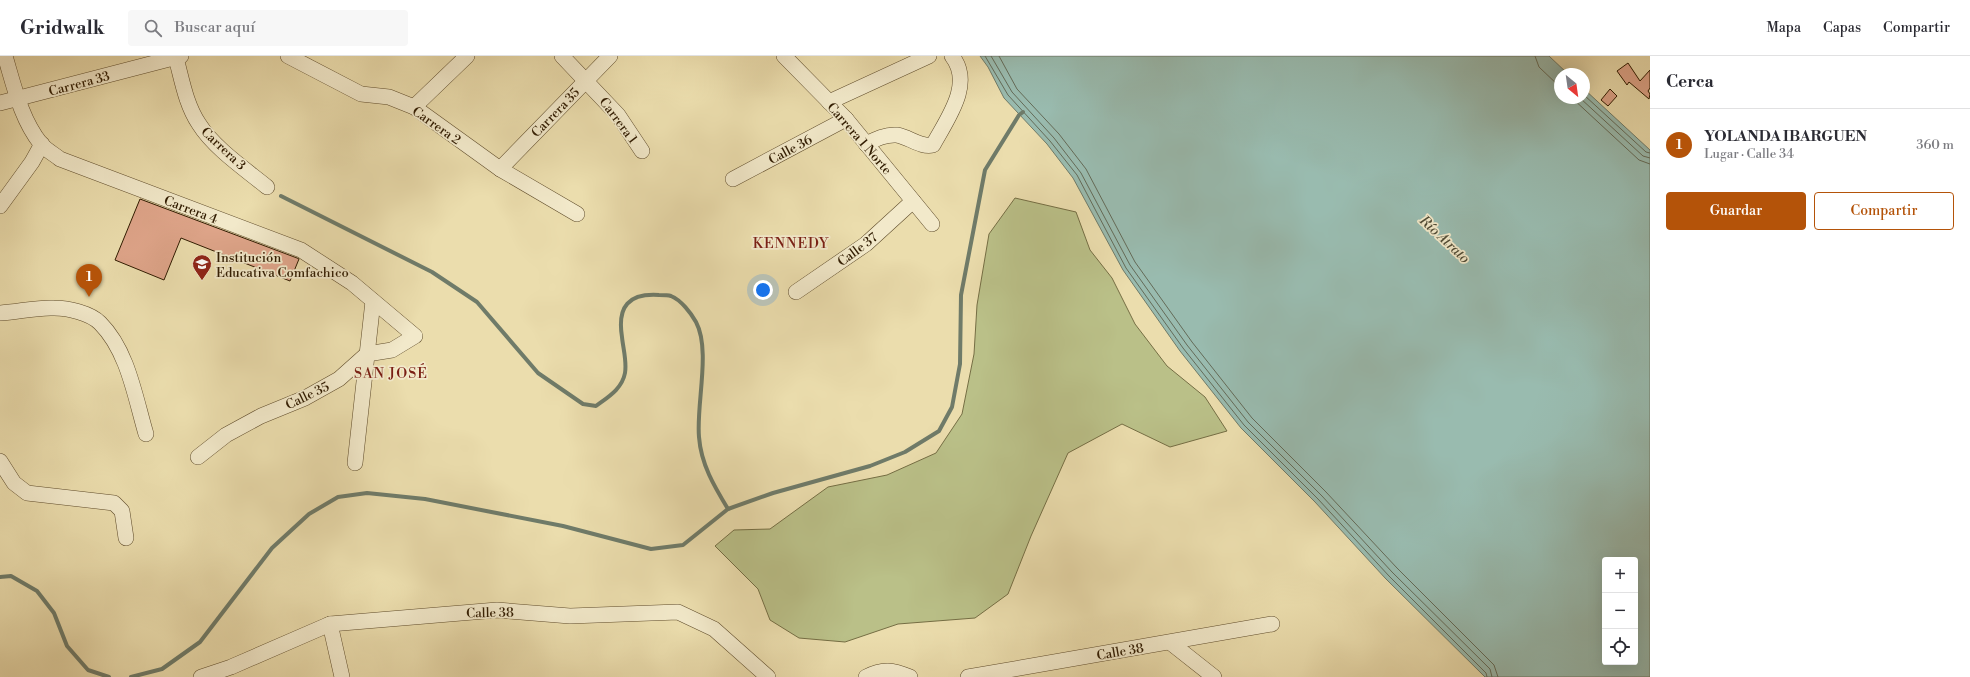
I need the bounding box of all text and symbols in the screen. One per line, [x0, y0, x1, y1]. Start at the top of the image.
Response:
search box [128, 10, 408, 46]
text: Gridwalk [20, 16, 104, 40]
icon: search [142, 17, 164, 39]
text: Buscar aquí [174, 18, 255, 37]
text: Mapa [1766, 19, 1801, 37]
text: Capas [1823, 19, 1861, 37]
text: Compartir [1883, 19, 1950, 37]
street label: Carrera 33 [47, 68, 112, 100]
north arrow [1554, 68, 1590, 104]
text: Cerca [1666, 71, 1714, 93]
street label: Carrera 35 [528, 85, 583, 141]
street label: Carrera 1 [596, 94, 641, 147]
street label: Carrera 1 Norte [824, 99, 895, 178]
street label: Carrera 2 [409, 103, 464, 148]
street label: Carrera 3 [198, 124, 249, 173]
text: YOLANDA IBARGUEN [1704, 127, 1867, 146]
street label: Calle 36 [766, 132, 815, 168]
text: 1 [1676, 137, 1682, 153]
text: 360 m [1916, 137, 1954, 153]
text: Lugar · Calle 34 [1704, 146, 1794, 162]
street label: Carrera 4 [162, 192, 220, 228]
button: Guardar [1666, 192, 1806, 230]
button: Compartir [1814, 192, 1954, 230]
water label: Río Atrato [1415, 211, 1473, 268]
street label: Calle 37 [834, 229, 881, 270]
district label: KENNEDY [753, 235, 829, 253]
place label: Institución Educativa Comfachico [216, 250, 349, 281]
school or university icon: Institución Educativa Comfachico [191, 253, 213, 281]
pin: 1 [76, 264, 102, 297]
your location [753, 280, 773, 300]
district label: SAN JOSÉ [354, 363, 428, 383]
street label: Calle 35 [283, 378, 332, 413]
map controls [1602, 557, 1638, 665]
button: + [1602, 557, 1638, 593]
button: − [1602, 593, 1638, 629]
street label: Calle 38 [466, 605, 514, 621]
button: locate [1602, 629, 1638, 665]
street label: Calle 38 [1095, 640, 1145, 664]

